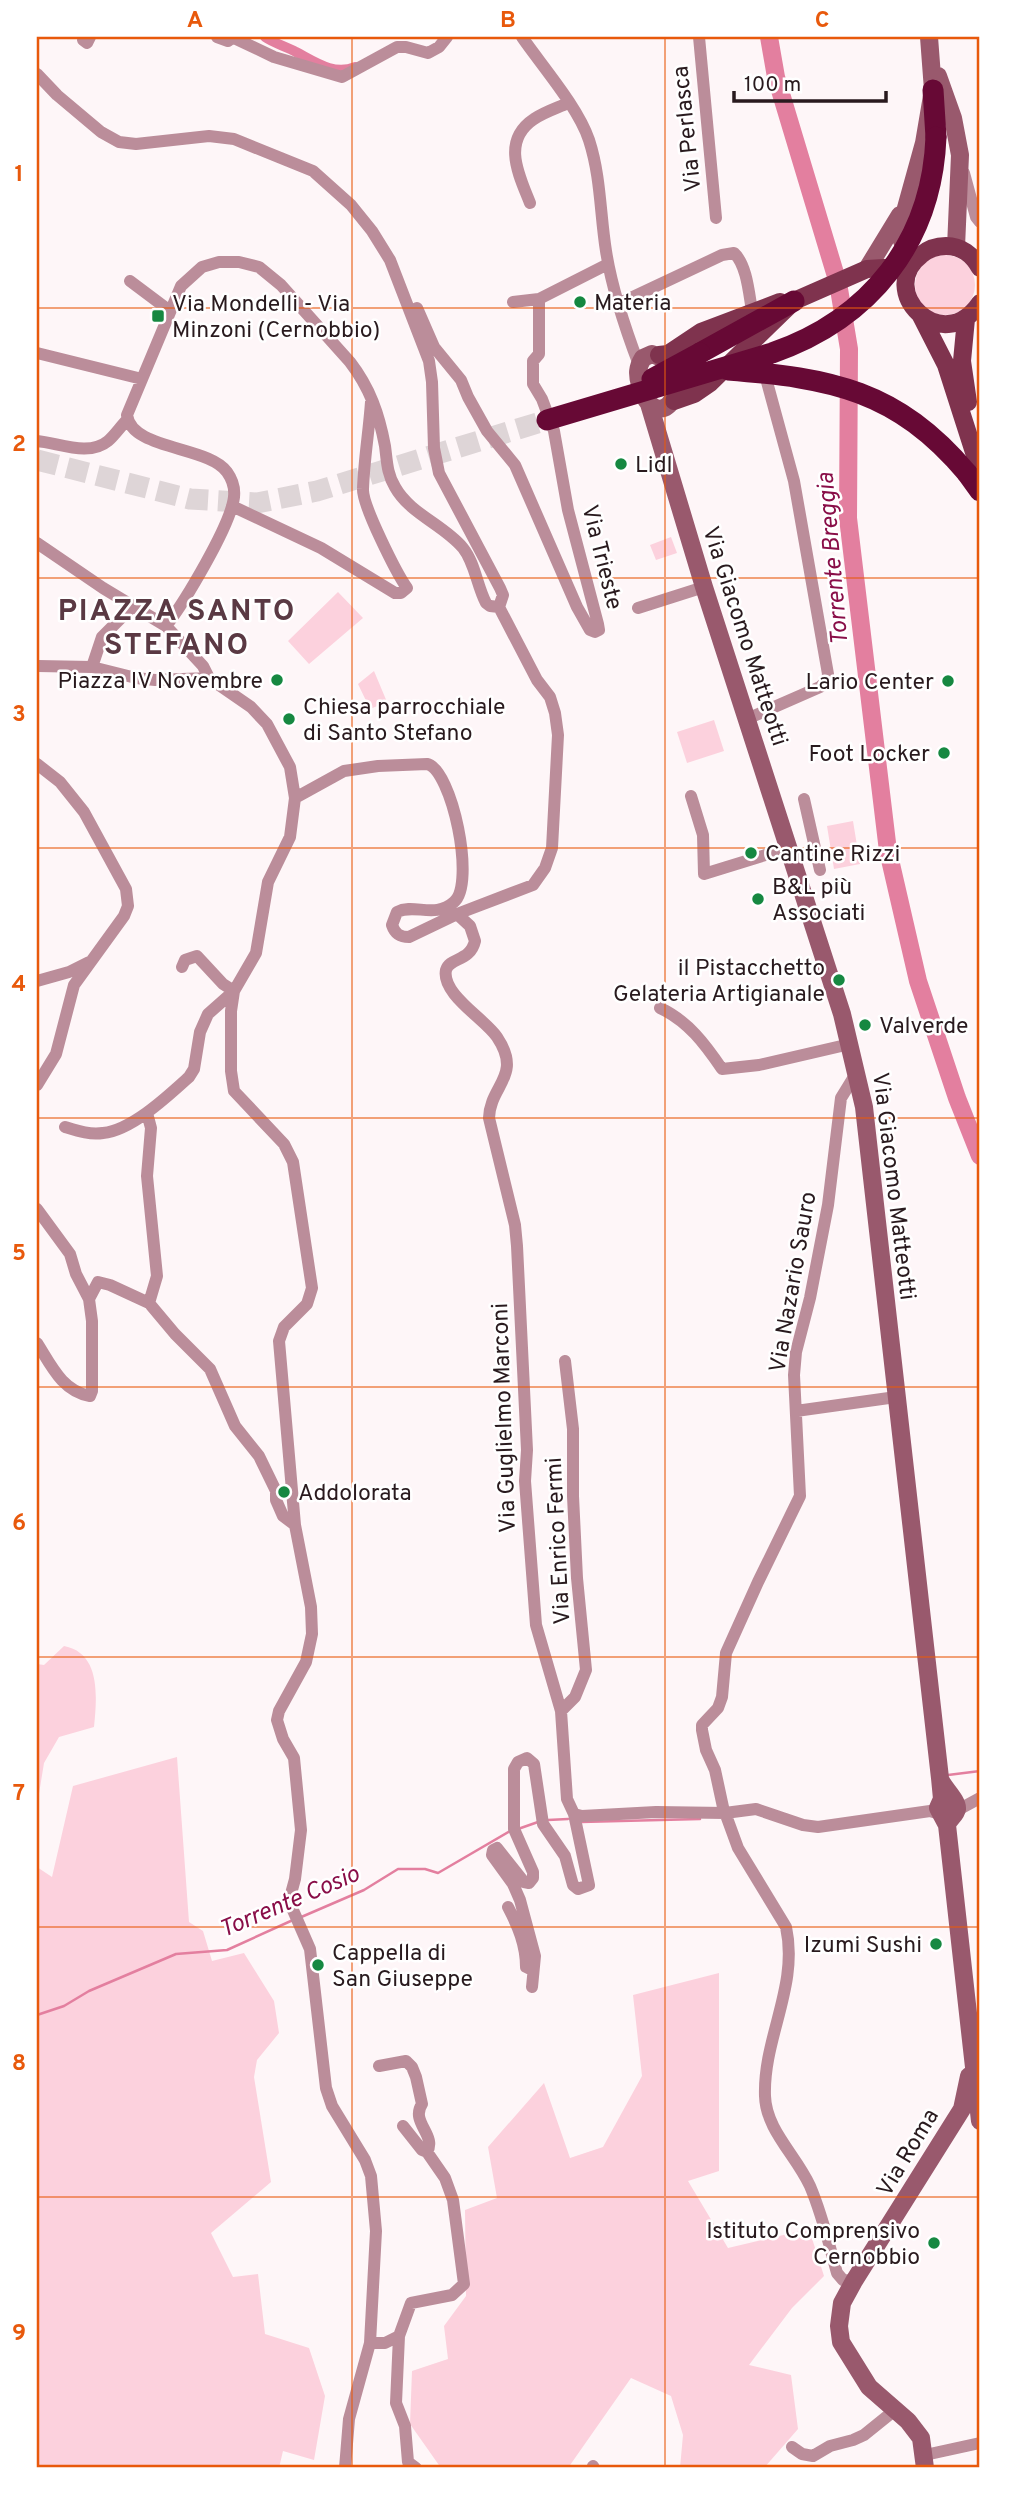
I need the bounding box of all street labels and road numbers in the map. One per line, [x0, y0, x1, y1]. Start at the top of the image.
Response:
street label: Via Perlasca [667, 64, 710, 193]
street label: Via Trieste [574, 502, 628, 613]
street label: Via Giacomo Matteotti [694, 523, 793, 750]
street label: Via Giacomo Matteotti [864, 1071, 921, 1302]
street label: Via Nazario Sauro [764, 1190, 825, 1375]
street label: Via Guglielmo Marconi [487, 1302, 524, 1533]
street label: Via Enrico Fermi [541, 1456, 578, 1625]
street label: Via Roma [872, 2104, 947, 2203]

